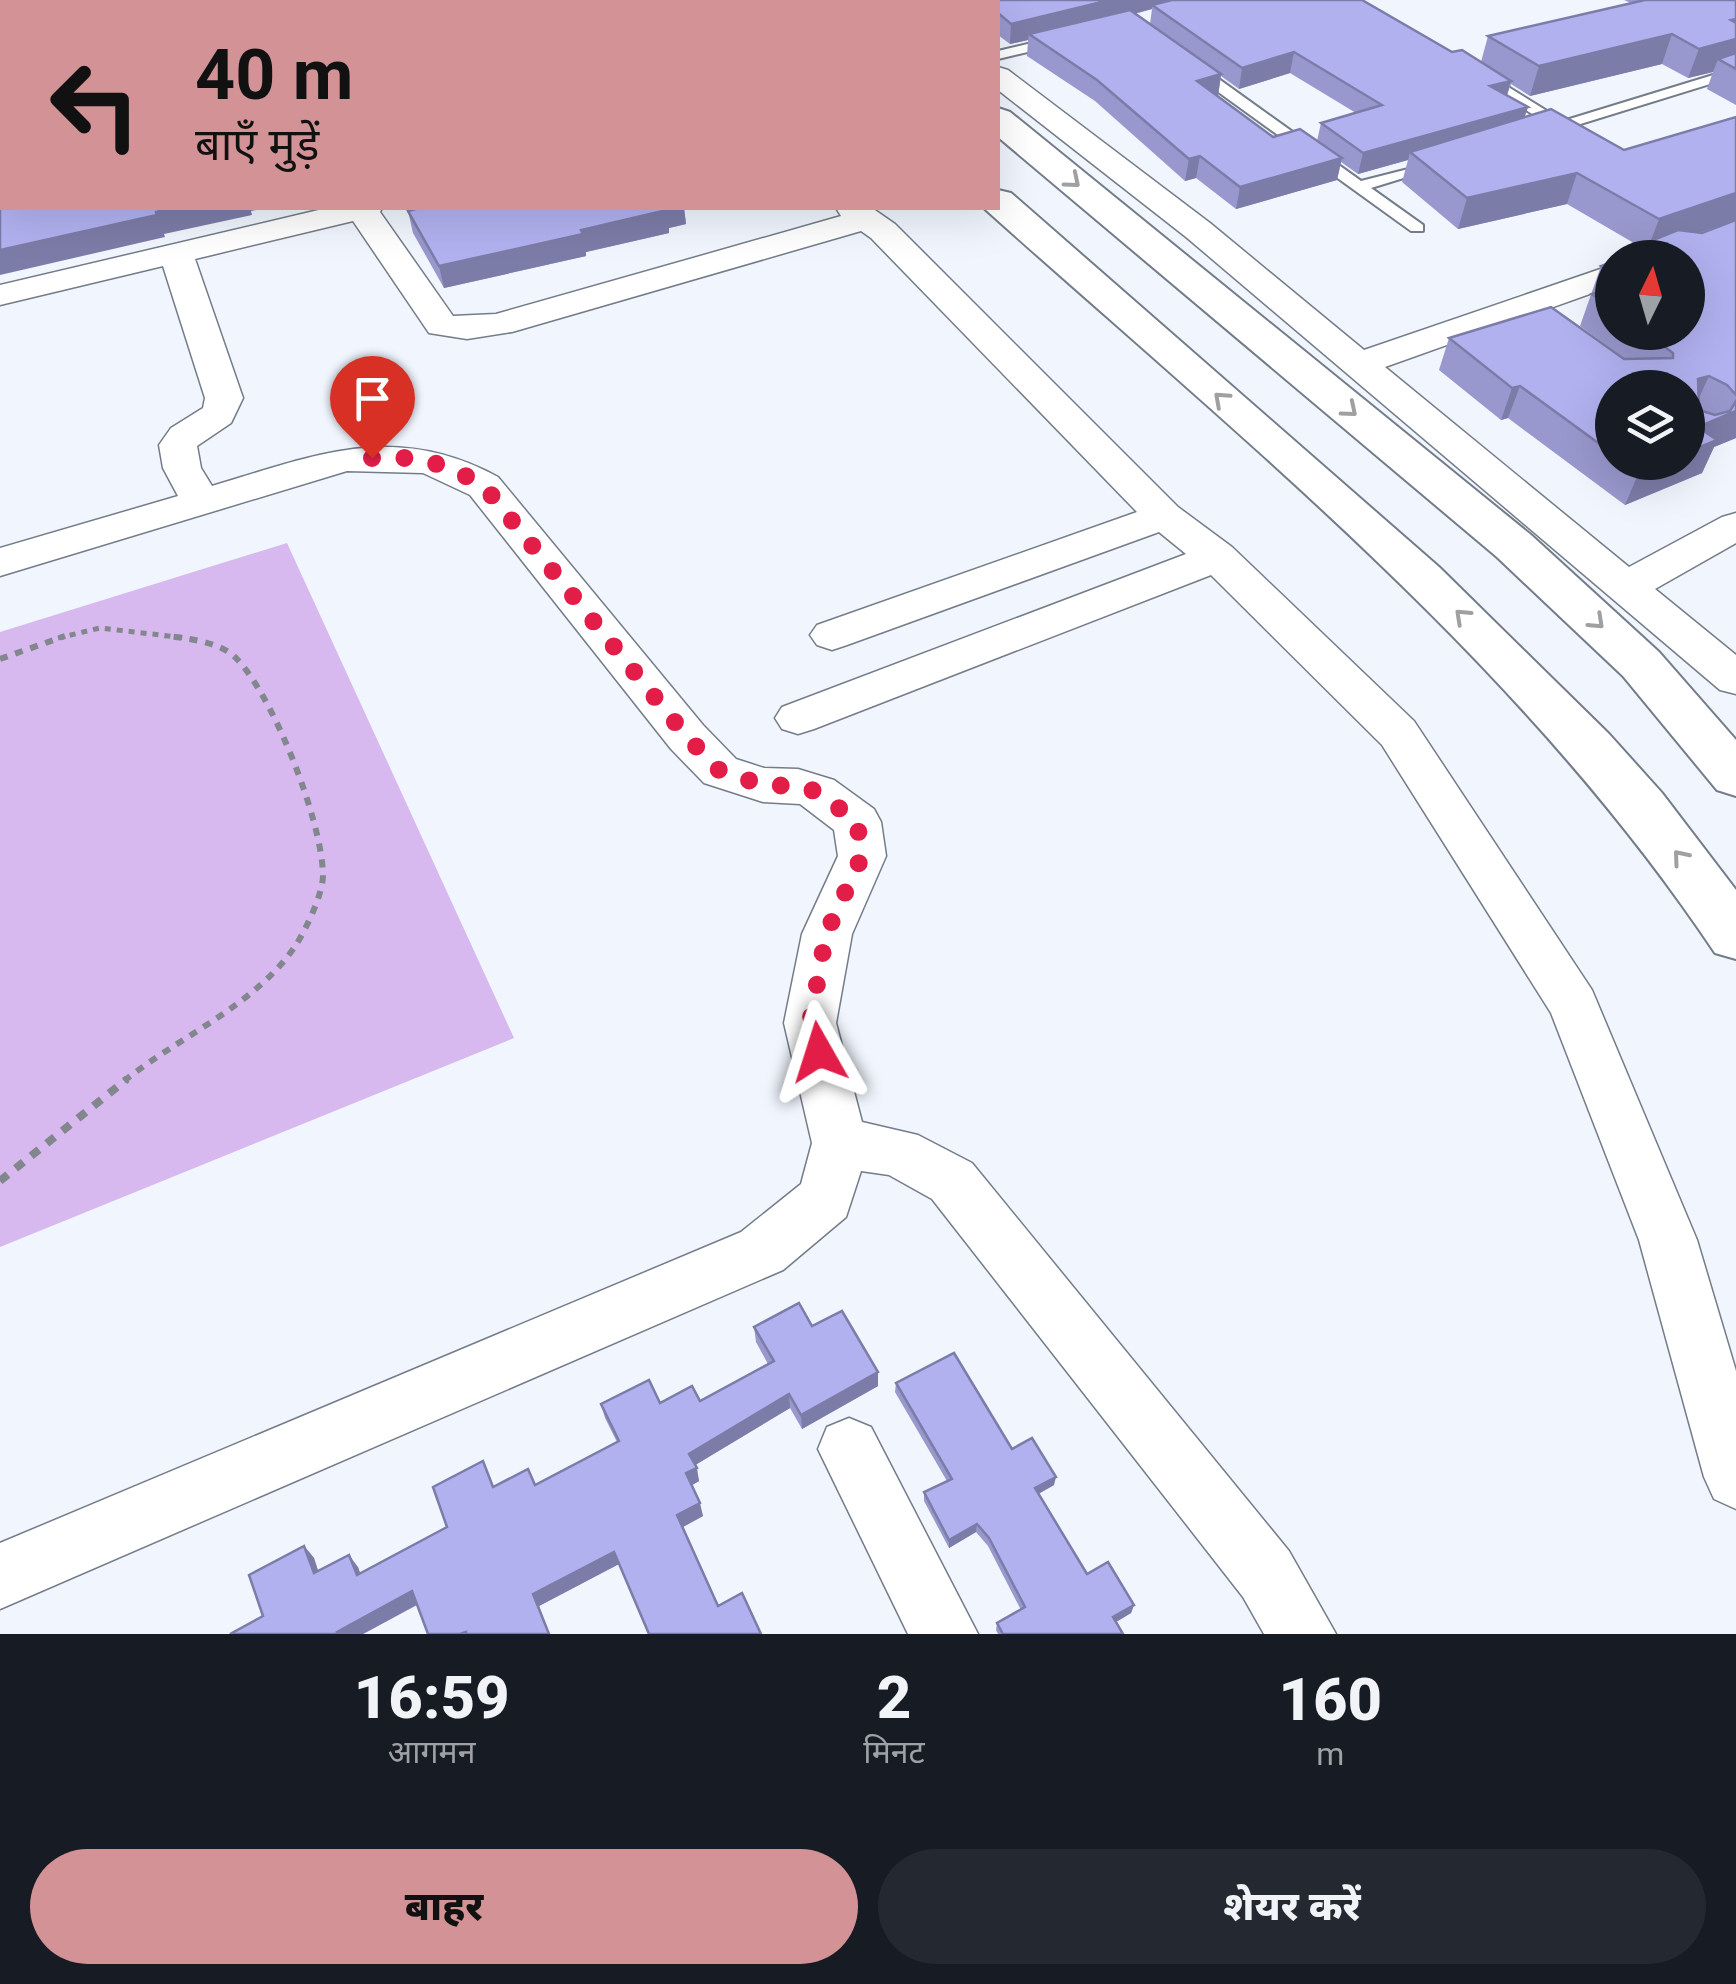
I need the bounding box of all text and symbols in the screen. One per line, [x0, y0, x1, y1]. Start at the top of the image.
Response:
text: 40 m [195, 34, 353, 116]
icon: left [30, 40, 160, 170]
text: बाएँ मुड़ें [195, 118, 319, 171]
one-way arrow [1061, 169, 1079, 187]
north arrow [1595, 240, 1705, 350]
map controls [1595, 240, 1705, 480]
pin [330, 356, 415, 459]
button: layers [1595, 370, 1705, 480]
icon: arrive [345, 371, 400, 426]
one-way arrow [1214, 392, 1232, 410]
one-way arrow [1339, 399, 1357, 417]
one-way arrow [1455, 610, 1474, 628]
one-way arrow [1585, 610, 1603, 628]
one-way arrow [1674, 850, 1692, 868]
position arrow [767, 1000, 871, 1104]
text: 16:59 [354, 1662, 510, 1733]
text: 2 [877, 1662, 911, 1733]
text: 160 [1278, 1664, 1382, 1735]
text: आगमन [388, 1733, 475, 1771]
text: मिनट [863, 1733, 925, 1771]
text: m [1316, 1735, 1344, 1773]
button: बाहर [30, 1849, 858, 1964]
button: शेयर करें [878, 1849, 1706, 1964]

